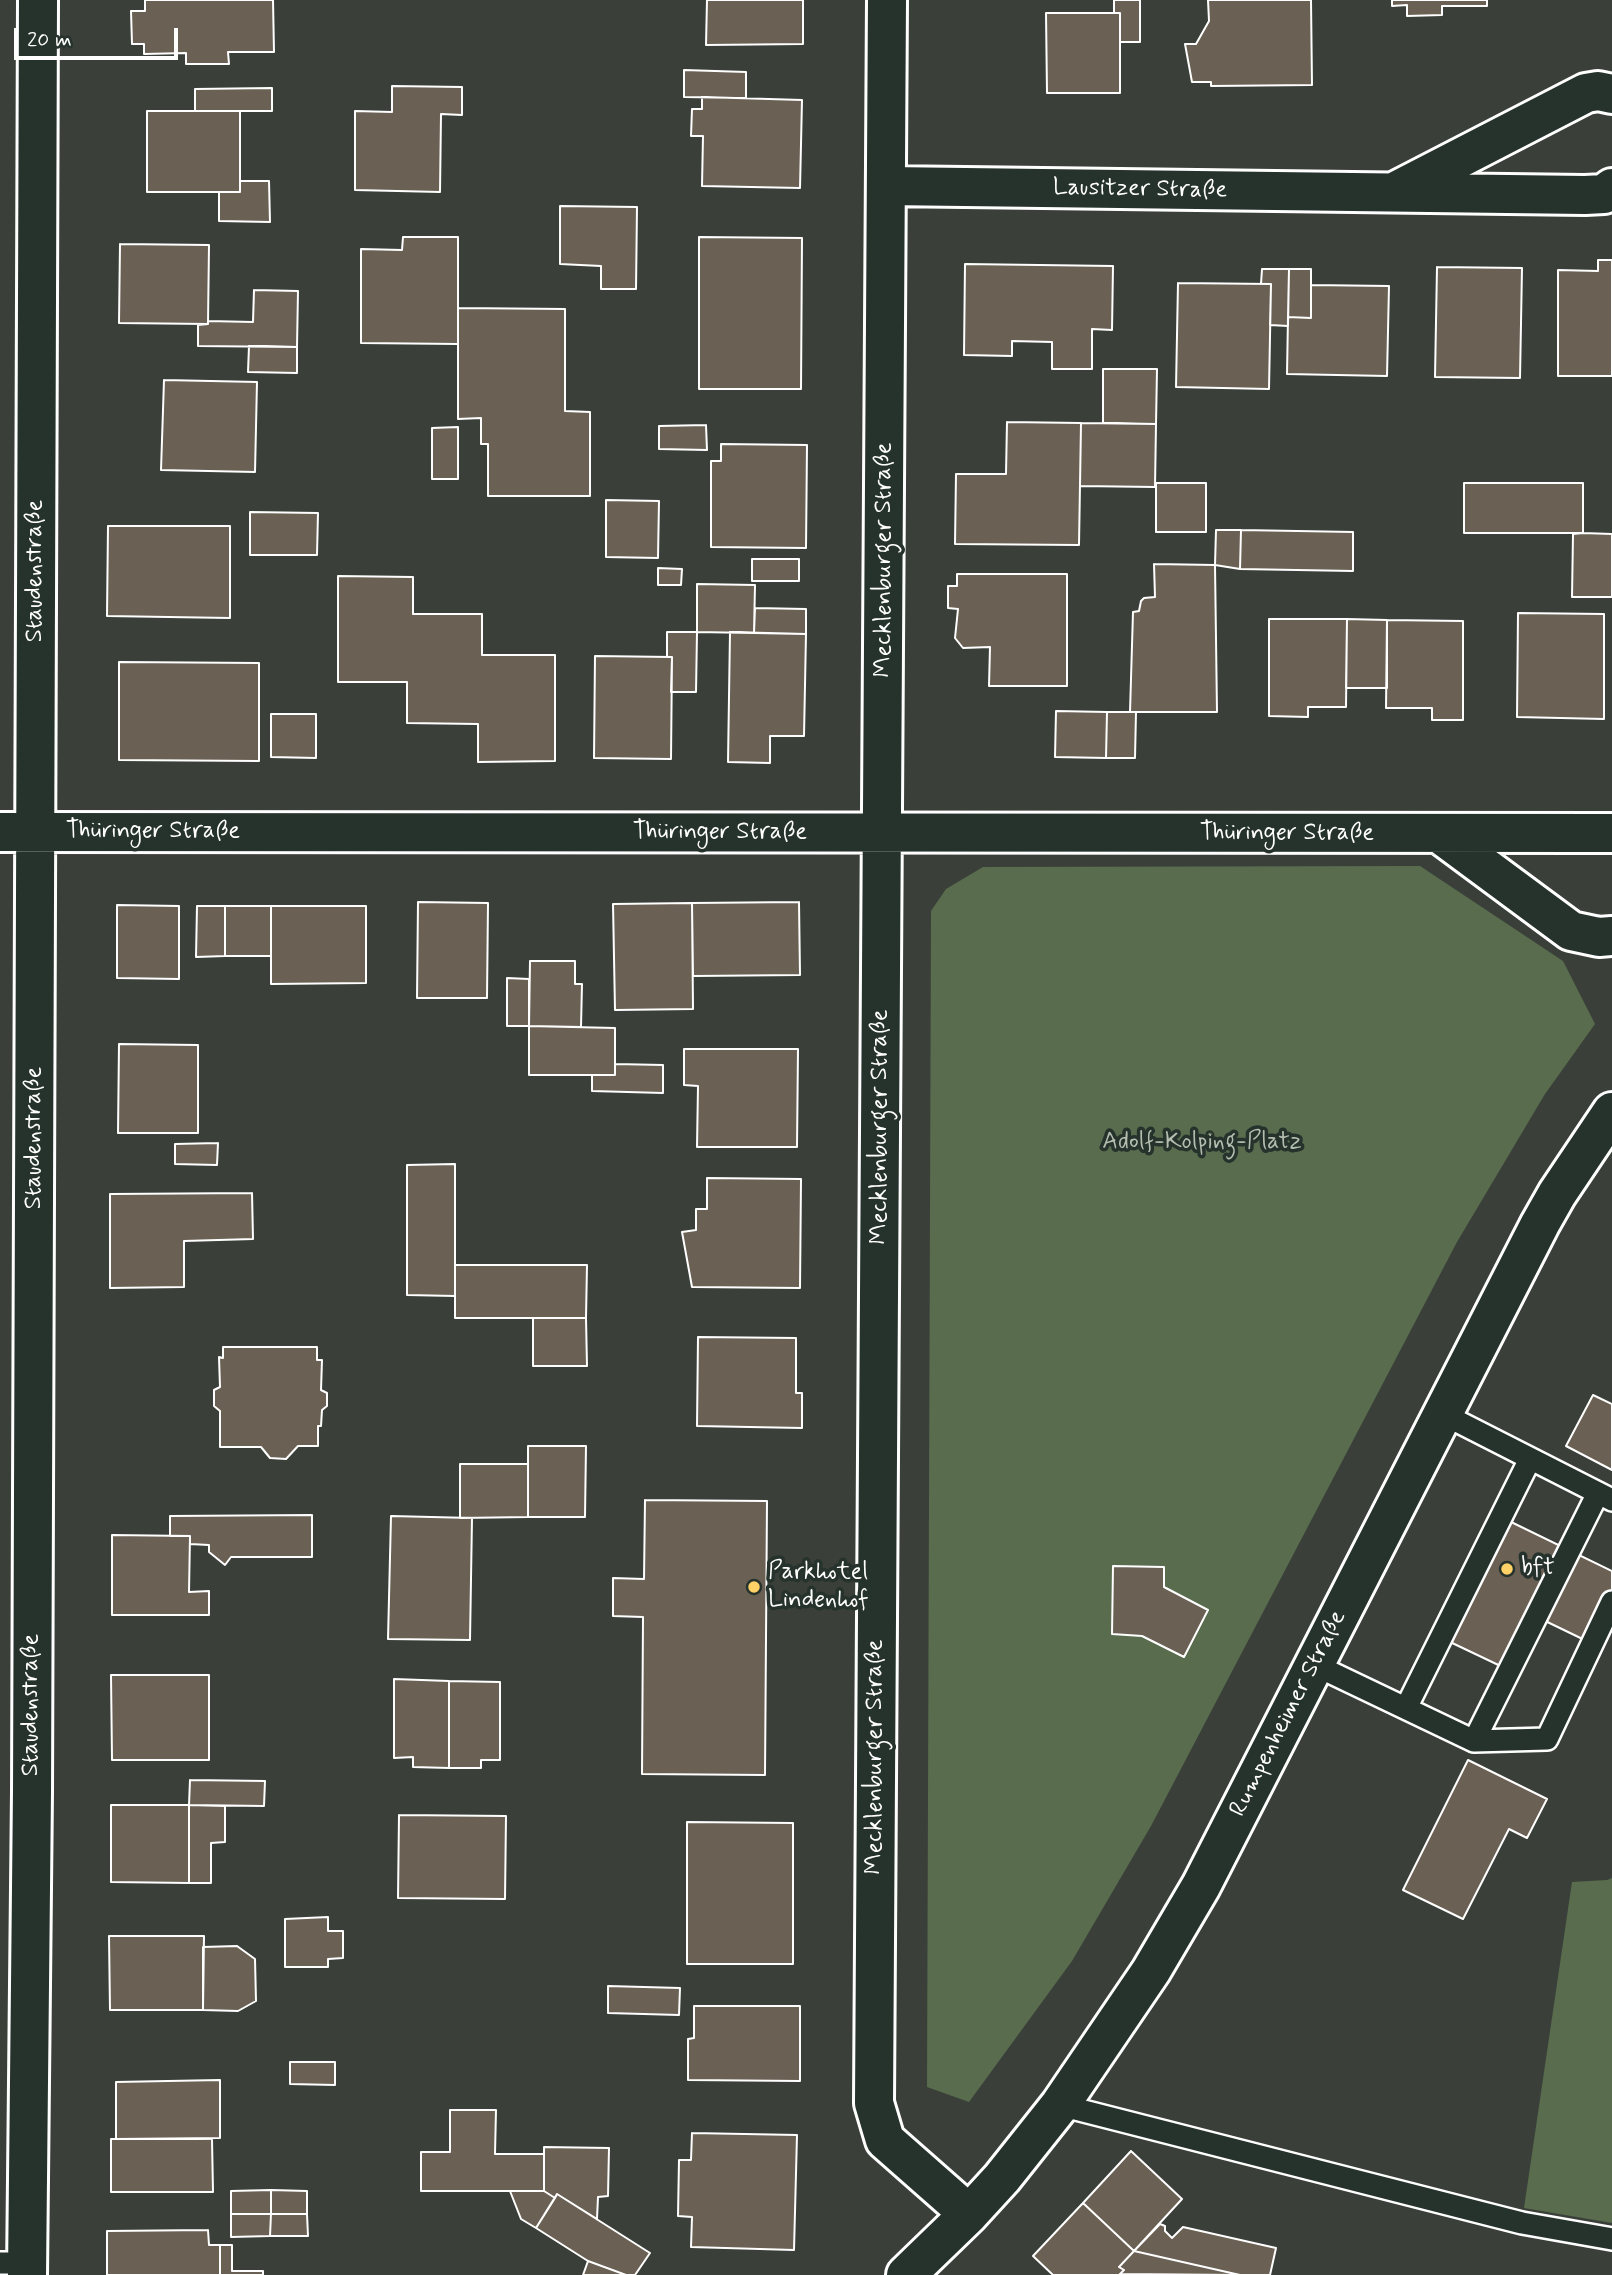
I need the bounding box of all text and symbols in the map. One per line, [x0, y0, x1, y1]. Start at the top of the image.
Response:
scale bar [18, 14, 182, 58]
text: 20 m [27, 26, 72, 54]
street label: Lausitzer Straße [1053, 174, 1227, 206]
street label: Mecklenburger Straße [871, 442, 899, 678]
street label: Staudenstraße [22, 500, 50, 642]
street label: Thüringer Straße [66, 818, 240, 846]
street label: Thüringer Straße [633, 819, 807, 847]
street label: Thüringer Straße [1200, 820, 1374, 848]
street label: Mecklenburger Straße [867, 1009, 895, 1245]
street label: Staudenstraße [21, 1067, 49, 1209]
park label: Adolf-Kolping-Platz [1102, 1129, 1302, 1157]
place label: bft [1521, 1555, 1555, 1583]
place label: Parkhotel Lindenhof [768, 1559, 869, 1615]
marker: bft [1499, 1561, 1515, 1577]
marker: Parkhotel Lindenhof [746, 1579, 762, 1595]
street label: Rumpenheimer Straße [1225, 1606, 1353, 1822]
street label: Staudenstraße [18, 1634, 46, 1776]
street label: Mecklenburger Straße [862, 1639, 890, 1875]

